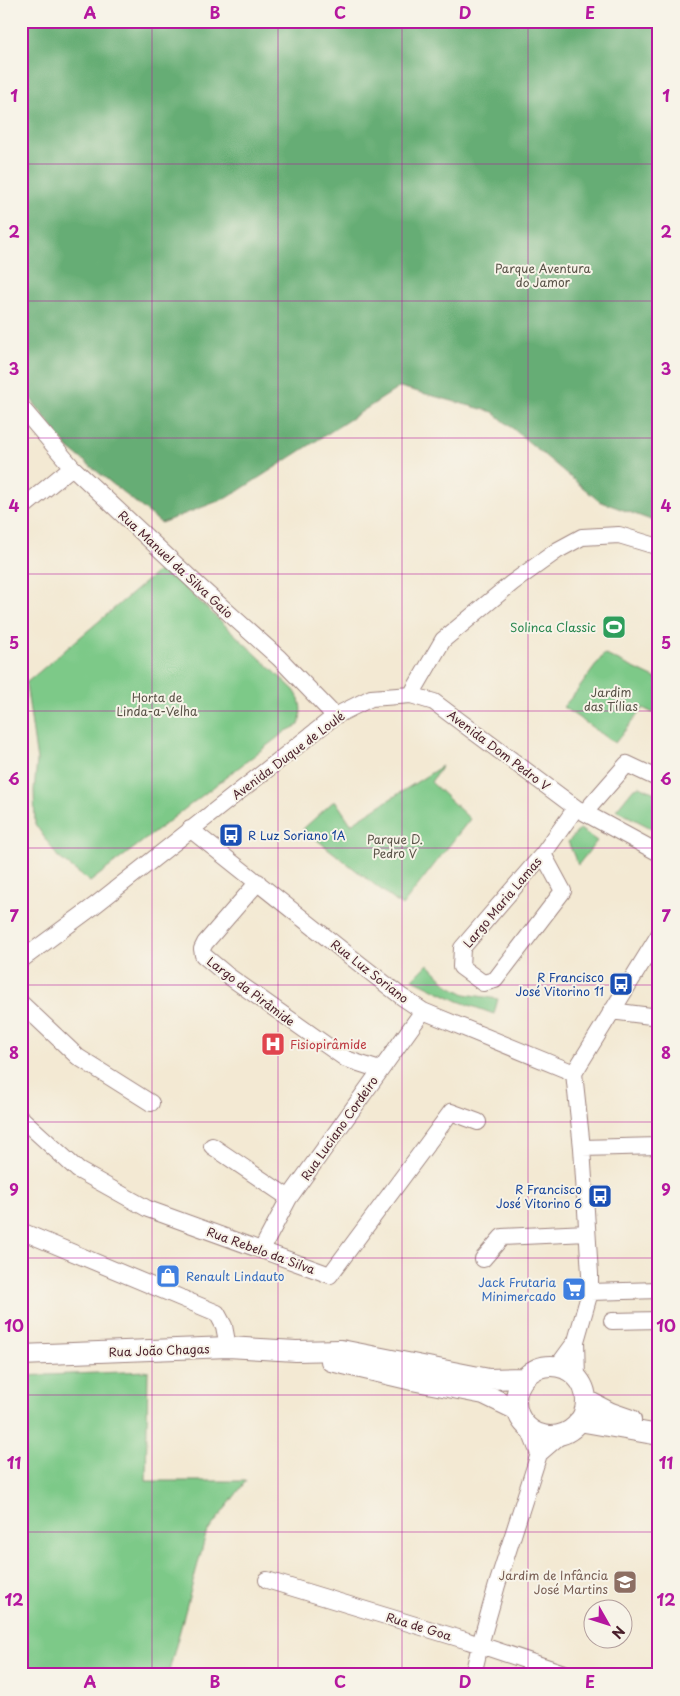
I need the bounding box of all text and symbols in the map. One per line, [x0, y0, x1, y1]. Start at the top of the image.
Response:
text: A [84, 0, 97, 24]
text: B [210, 0, 221, 24]
text: C [334, 0, 346, 24]
text: D [459, 0, 471, 24]
text: E [585, 0, 595, 24]
text: 1 [10, 83, 18, 107]
text: 1 [662, 83, 670, 107]
text: 2 [8, 219, 20, 243]
text: 2 [660, 219, 672, 243]
park label: Parque Aventura do Jamor [495, 259, 592, 291]
text: 3 [9, 356, 19, 380]
text: 3 [661, 356, 671, 380]
text: 4 [9, 493, 20, 517]
text: 4 [661, 493, 672, 517]
street label: Rua Manuel da Silva Gaio [115, 506, 238, 622]
sports icon: Solinca Classic [601, 614, 627, 640]
place label: Solinca Classic [510, 618, 596, 636]
text: 5 [9, 630, 19, 654]
text: 5 [661, 630, 671, 654]
park label: Jardim das Tílias [584, 683, 638, 715]
park label: Horta de Linda-a-Velha [116, 688, 198, 720]
street label: Avenida Dom Pedro V [444, 705, 555, 795]
street label: Avenida Duque de Loulé [228, 706, 348, 803]
text: 6 [8, 766, 20, 790]
text: 6 [660, 766, 672, 790]
bus stop icon: R Luz Soriano 1A [218, 822, 244, 848]
place label: R Luz Soriano 1A [248, 826, 346, 844]
park label: Parque D. Pedro V [367, 830, 423, 862]
street label: Largo Maria Lamas [459, 852, 546, 951]
text: 7 [9, 903, 19, 927]
text: 7 [661, 903, 671, 927]
street label: Rua Luz Soriano [327, 935, 413, 1007]
street label: Largo da Pirâmide [203, 952, 299, 1030]
place label: R Francisco José Vitorino 11 [515, 968, 604, 1000]
bus stop icon: R Francisco José Vitorino 11 [608, 971, 634, 997]
hospital icon: Fisiopirâmide [260, 1031, 286, 1057]
place label: Fisiopirâmide [290, 1035, 367, 1053]
text: 8 [9, 1040, 19, 1064]
text: 8 [661, 1040, 671, 1064]
street label: Rua Luciano Cordeiro [296, 1072, 382, 1184]
text: 9 [9, 1177, 19, 1201]
text: 9 [661, 1177, 671, 1201]
place label: R Francisco José Vitorino 6 [496, 1180, 582, 1212]
bus stop icon: R Francisco José Vitorino 6 [587, 1183, 613, 1209]
street label: Rua Rebelo da Silva [204, 1222, 318, 1278]
shop icon: Renault Lindauto [155, 1263, 181, 1289]
place label: Renault Lindauto [186, 1267, 285, 1285]
place label: Jack Frutaria Minimercado [478, 1273, 556, 1305]
supermarket icon: Jack Frutaria Minimercado [561, 1276, 587, 1302]
text: 10 [4, 1313, 24, 1337]
text: 10 [656, 1313, 676, 1337]
street label: Rua João Chagas [108, 1339, 210, 1361]
text: 11 [7, 1450, 21, 1474]
text: 11 [659, 1450, 673, 1474]
place label: Jardim de Infância José Martins [499, 1566, 609, 1598]
school or university icon: Jardim de Infância José Martins [612, 1569, 638, 1595]
text: 12 [5, 1587, 23, 1611]
text: 12 [657, 1587, 675, 1611]
north arrow [582, 1598, 632, 1648]
street label: Rua de Goa [384, 1607, 454, 1645]
text: N [607, 1622, 630, 1643]
text: A [84, 1669, 97, 1693]
text: B [210, 1669, 221, 1693]
text: C [334, 1669, 346, 1693]
text: D [459, 1669, 471, 1693]
text: E [585, 1669, 595, 1693]

